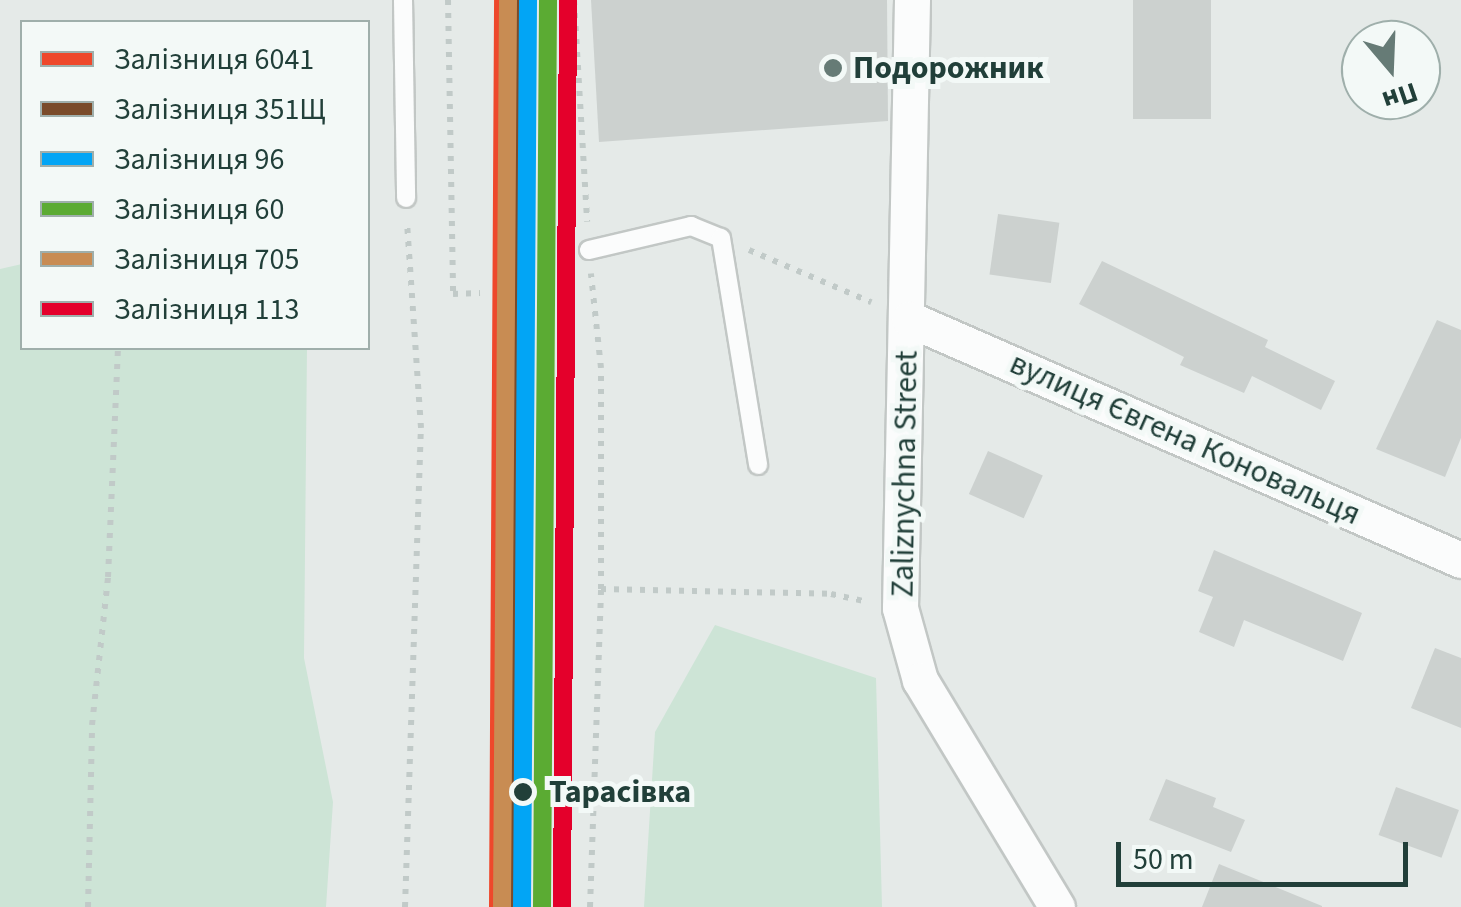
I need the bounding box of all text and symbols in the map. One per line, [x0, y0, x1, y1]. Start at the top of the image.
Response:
legend [20, 20, 370, 350]
north arrow [1341, 20, 1441, 120]
text: Залізниця 6041 [114, 38, 314, 81]
place label: Подорожник [853, 49, 1044, 87]
marker: Подорожник [822, 57, 844, 79]
text: Пн [1377, 72, 1423, 121]
text: Залізниця 351Щ [114, 88, 326, 131]
text: Залізниця 96 [114, 138, 284, 181]
text: Залізниця 60 [114, 188, 284, 231]
text: Залізниця 705 [114, 238, 299, 281]
text: Залізниця 113 [114, 288, 299, 331]
street label: вулиця Євгена Коновальця [1004, 344, 1366, 534]
street label: Zaliznychna Street [884, 350, 926, 598]
place label: Тарасівка [549, 773, 691, 811]
marker: Тарасівка [506, 775, 540, 809]
scale bar [1121, 822, 1414, 884]
text: 50 m [1133, 838, 1194, 881]

